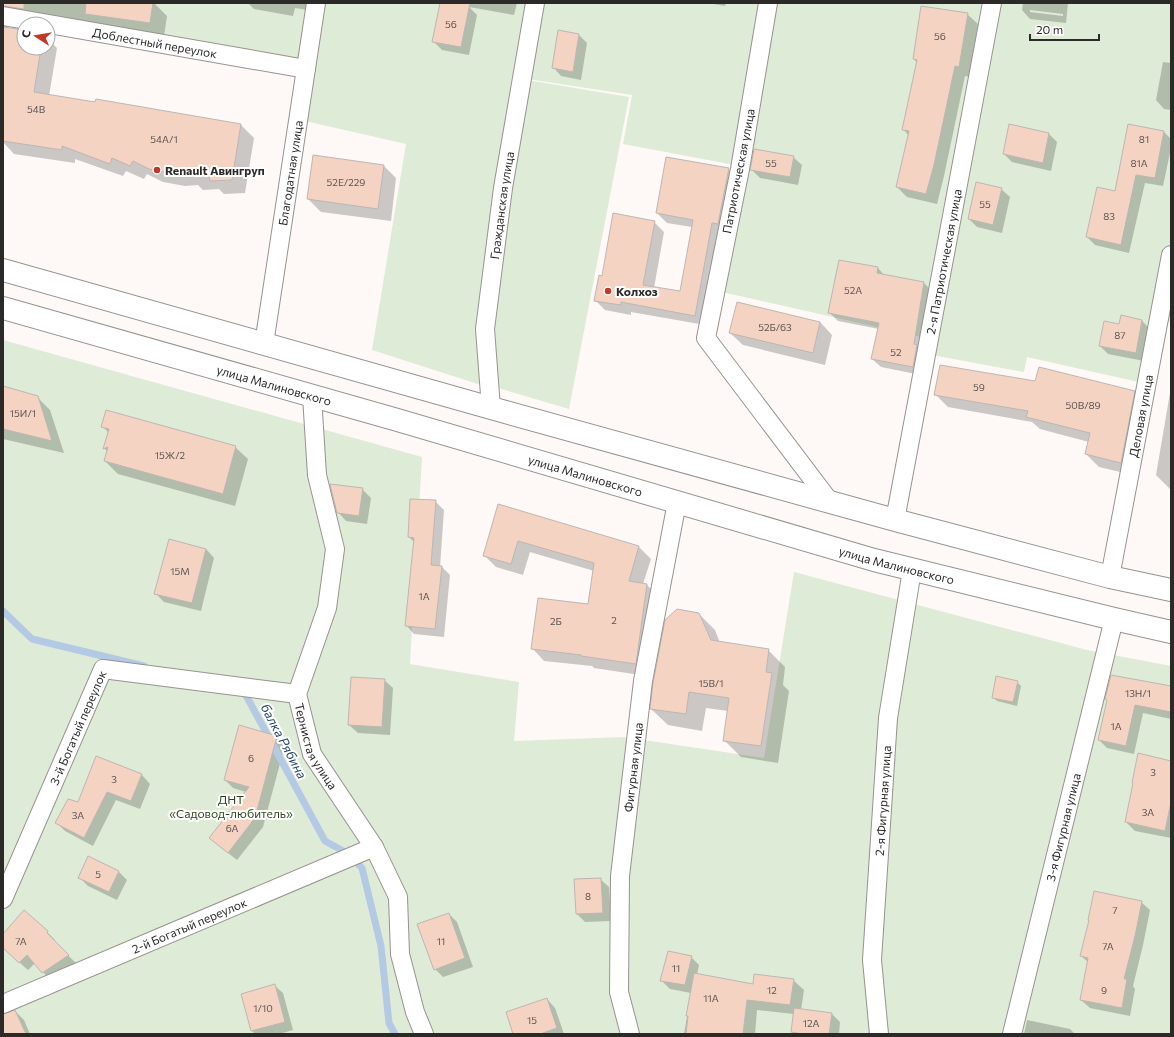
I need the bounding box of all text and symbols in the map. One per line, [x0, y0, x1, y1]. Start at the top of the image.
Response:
north arrow [16, 16, 56, 56]
scale bar [1030, 16, 1099, 42]
house number: 56 [445, 18, 457, 30]
text: 20 m [1036, 22, 1063, 36]
street label: Доблестный переулок [91, 25, 219, 60]
text: С [19, 28, 33, 39]
house number: 56 [934, 30, 946, 42]
house number: 54В [27, 103, 46, 115]
street label: Патриотическая улица [719, 107, 757, 235]
street label: Благодатная улица [275, 119, 305, 227]
house number: 54А/1 [150, 133, 178, 145]
house number: 81 [1139, 133, 1149, 145]
street label: Гражданская улица [487, 150, 516, 260]
house number: 55 [765, 157, 777, 169]
house number: 81А [1130, 157, 1148, 169]
place label: Renault Авингруп [165, 163, 265, 177]
marker: Renault Авингруп [152, 165, 162, 175]
house number: 52Е/229 [327, 176, 365, 188]
street label: 2-я Патриотическая улица [923, 188, 964, 335]
house number: 55 [979, 198, 991, 210]
house number: 83 [1103, 210, 1115, 222]
place label: Колхоз [616, 284, 658, 298]
house number: 52А [844, 284, 862, 296]
marker: Колхоз [603, 286, 613, 296]
house number: 52Б/63 [758, 321, 792, 333]
house number: 87 [1114, 329, 1126, 341]
house number: 52 [890, 346, 902, 358]
street label: улица Малиновского [215, 362, 333, 408]
street label: Деловая улица [1126, 373, 1155, 458]
house number: 59 [973, 381, 985, 393]
house number: 50В/89 [1065, 399, 1101, 411]
house number: 15И/1 [10, 407, 36, 419]
house number: 15Ж/2 [155, 449, 186, 461]
street label: улица Малиновского [527, 452, 644, 499]
street label: улица Малиновского [837, 543, 956, 587]
house number: 15М [170, 565, 190, 577]
house number: 1А [418, 590, 430, 602]
house number: 2 [611, 614, 617, 626]
house number: 2Б [550, 615, 562, 627]
street label: 3-й Богатый переулок [45, 671, 113, 789]
house number: 15В/1 [698, 677, 724, 689]
house number: 13Н/1 [1125, 687, 1151, 699]
water label: балка Рябина [258, 701, 311, 782]
street label: Тернистая улица [293, 701, 340, 792]
house number: 1А [1110, 720, 1122, 732]
street label: Фигурная улица [621, 722, 645, 813]
street label: 2-я Фигурная улица [872, 745, 893, 856]
house number: 6 [248, 752, 254, 764]
house number: 3 [1150, 766, 1156, 778]
street label: 3-я Фигурная улица [1043, 772, 1083, 883]
house number: 3 [111, 773, 117, 785]
park label: ДНТ «Садовод-любитель» [169, 792, 293, 820]
house number: 3А [1142, 806, 1154, 818]
house number: 3А [72, 809, 84, 821]
house number: 6А [226, 822, 238, 834]
house number: 5 [95, 868, 101, 880]
house number: 8 [585, 890, 591, 902]
street label: 2-й Богатый переулок [129, 895, 249, 956]
house number: 7 [1112, 904, 1118, 916]
house number: 7А [15, 935, 27, 947]
house number: 11 [437, 935, 445, 947]
house number: 7А [1102, 940, 1114, 952]
house number: 11 [672, 962, 680, 974]
house number: 12 [767, 984, 777, 996]
house number: 9 [1101, 984, 1107, 996]
house number: 11А [703, 992, 719, 1004]
house number: 1/10 [253, 1002, 273, 1014]
house number: 15 [527, 1014, 537, 1026]
house number: 12А [803, 1017, 819, 1029]

